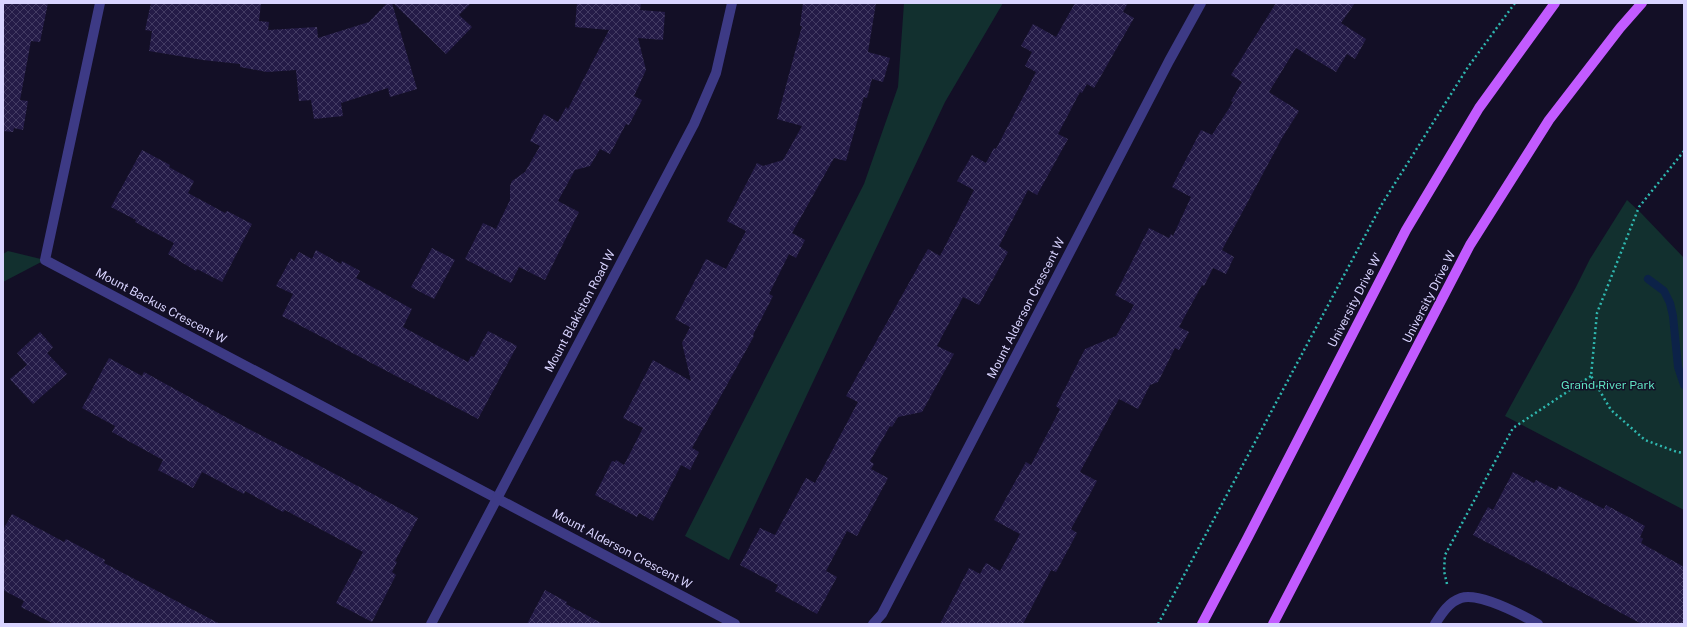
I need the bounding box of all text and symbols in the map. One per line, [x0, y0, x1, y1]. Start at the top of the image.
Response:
street label: Mount Alderson Crescent W [984, 235, 1068, 381]
street label: Mount Blakiston Road W [542, 247, 618, 374]
street label: University Drive W [1400, 248, 1459, 345]
street label: University Drive W' [1325, 250, 1385, 350]
street label: Mount Backus Crescent W [93, 265, 230, 347]
park label: Grand River Park [1561, 378, 1655, 392]
street label: Mount Alderson Crescent W [550, 506, 695, 592]

